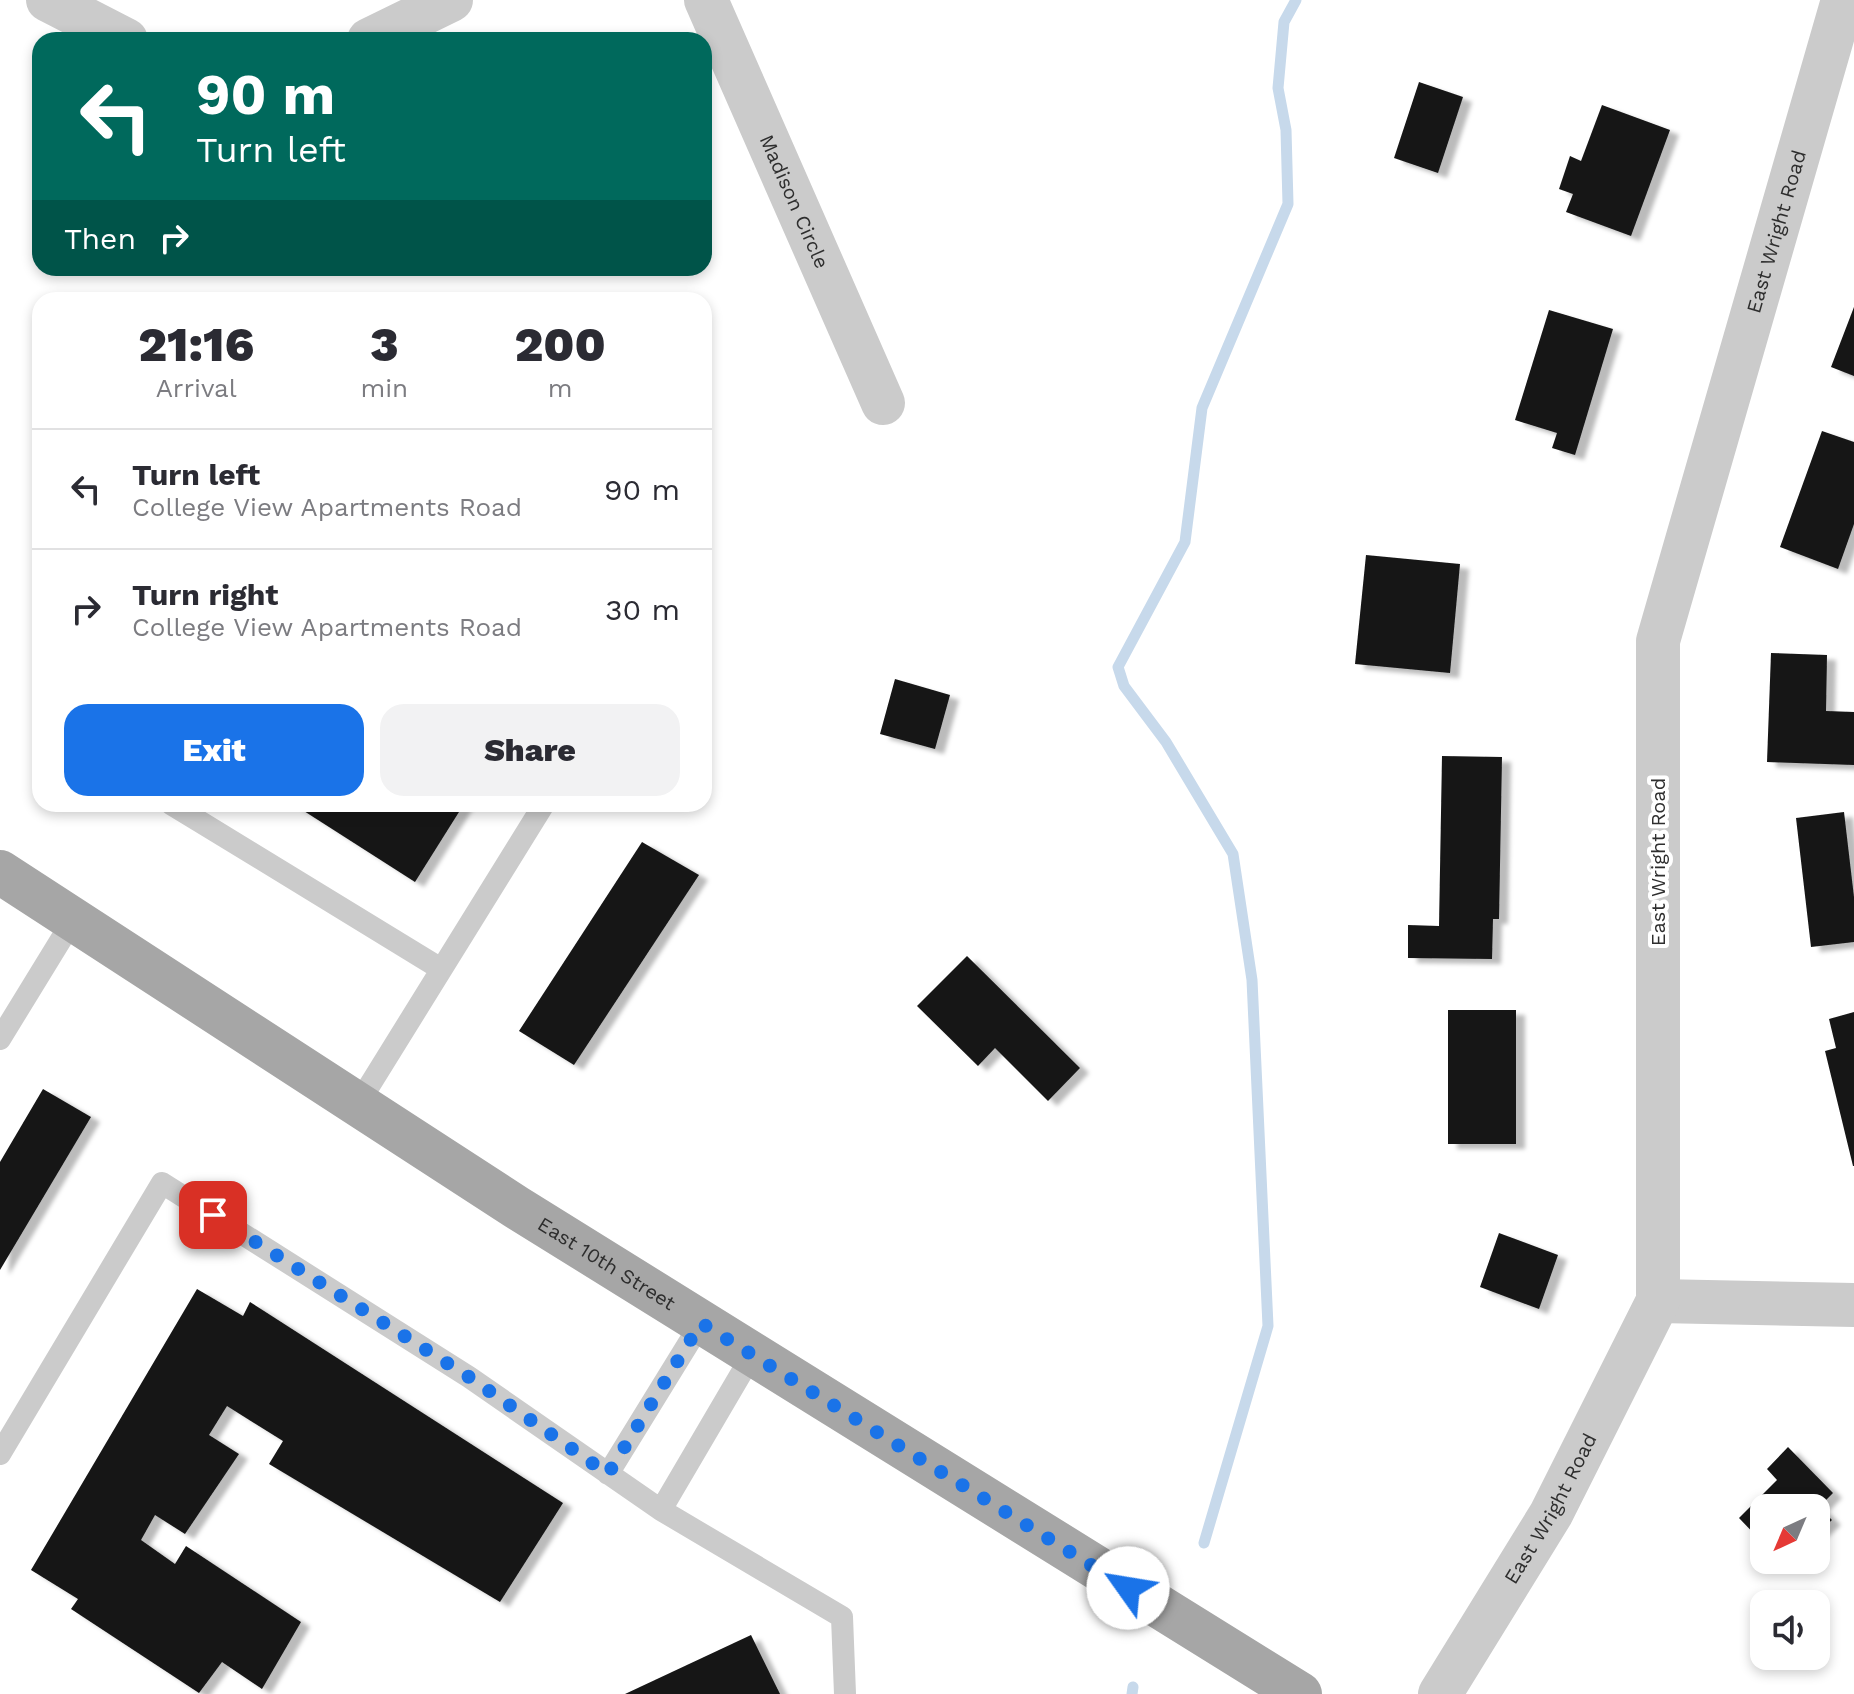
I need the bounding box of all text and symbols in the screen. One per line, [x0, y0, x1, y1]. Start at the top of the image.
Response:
text: 90 m [196, 62, 335, 128]
icon: left [64, 64, 168, 168]
text: Turn left [196, 129, 346, 171]
street label: Madison Circle [755, 131, 834, 272]
street label: East Wright Road [1741, 147, 1811, 316]
icon: right [152, 216, 196, 260]
text: Then [64, 221, 136, 256]
text: 21:16 [138, 316, 254, 373]
text: 3 [370, 316, 399, 373]
text: 200 [514, 316, 606, 373]
text: Arrival [156, 373, 237, 403]
text: min [360, 373, 408, 403]
text: m [548, 373, 572, 403]
text: Turn left [132, 457, 260, 492]
icon: left [64, 467, 108, 511]
text: 90 m [604, 472, 680, 507]
text: College View Apartments Road [132, 492, 522, 522]
text: Turn right [132, 577, 278, 612]
icon: right [64, 587, 108, 631]
text: 30 m [605, 592, 680, 627]
text: College View Apartments Road [132, 612, 522, 642]
button: Exit [64, 704, 364, 796]
button: Share [380, 704, 680, 796]
street label: East Wright Road [1646, 778, 1670, 946]
pin [179, 1181, 247, 1249]
icon: arrive [191, 1193, 235, 1237]
street label: East 10th Street [533, 1212, 680, 1315]
street label: East Wright Road [1499, 1429, 1602, 1588]
north arrow [1750, 1494, 1830, 1574]
map controls [1750, 1494, 1830, 1670]
position arrow [1086, 1546, 1170, 1630]
button: sound [1750, 1590, 1830, 1670]

